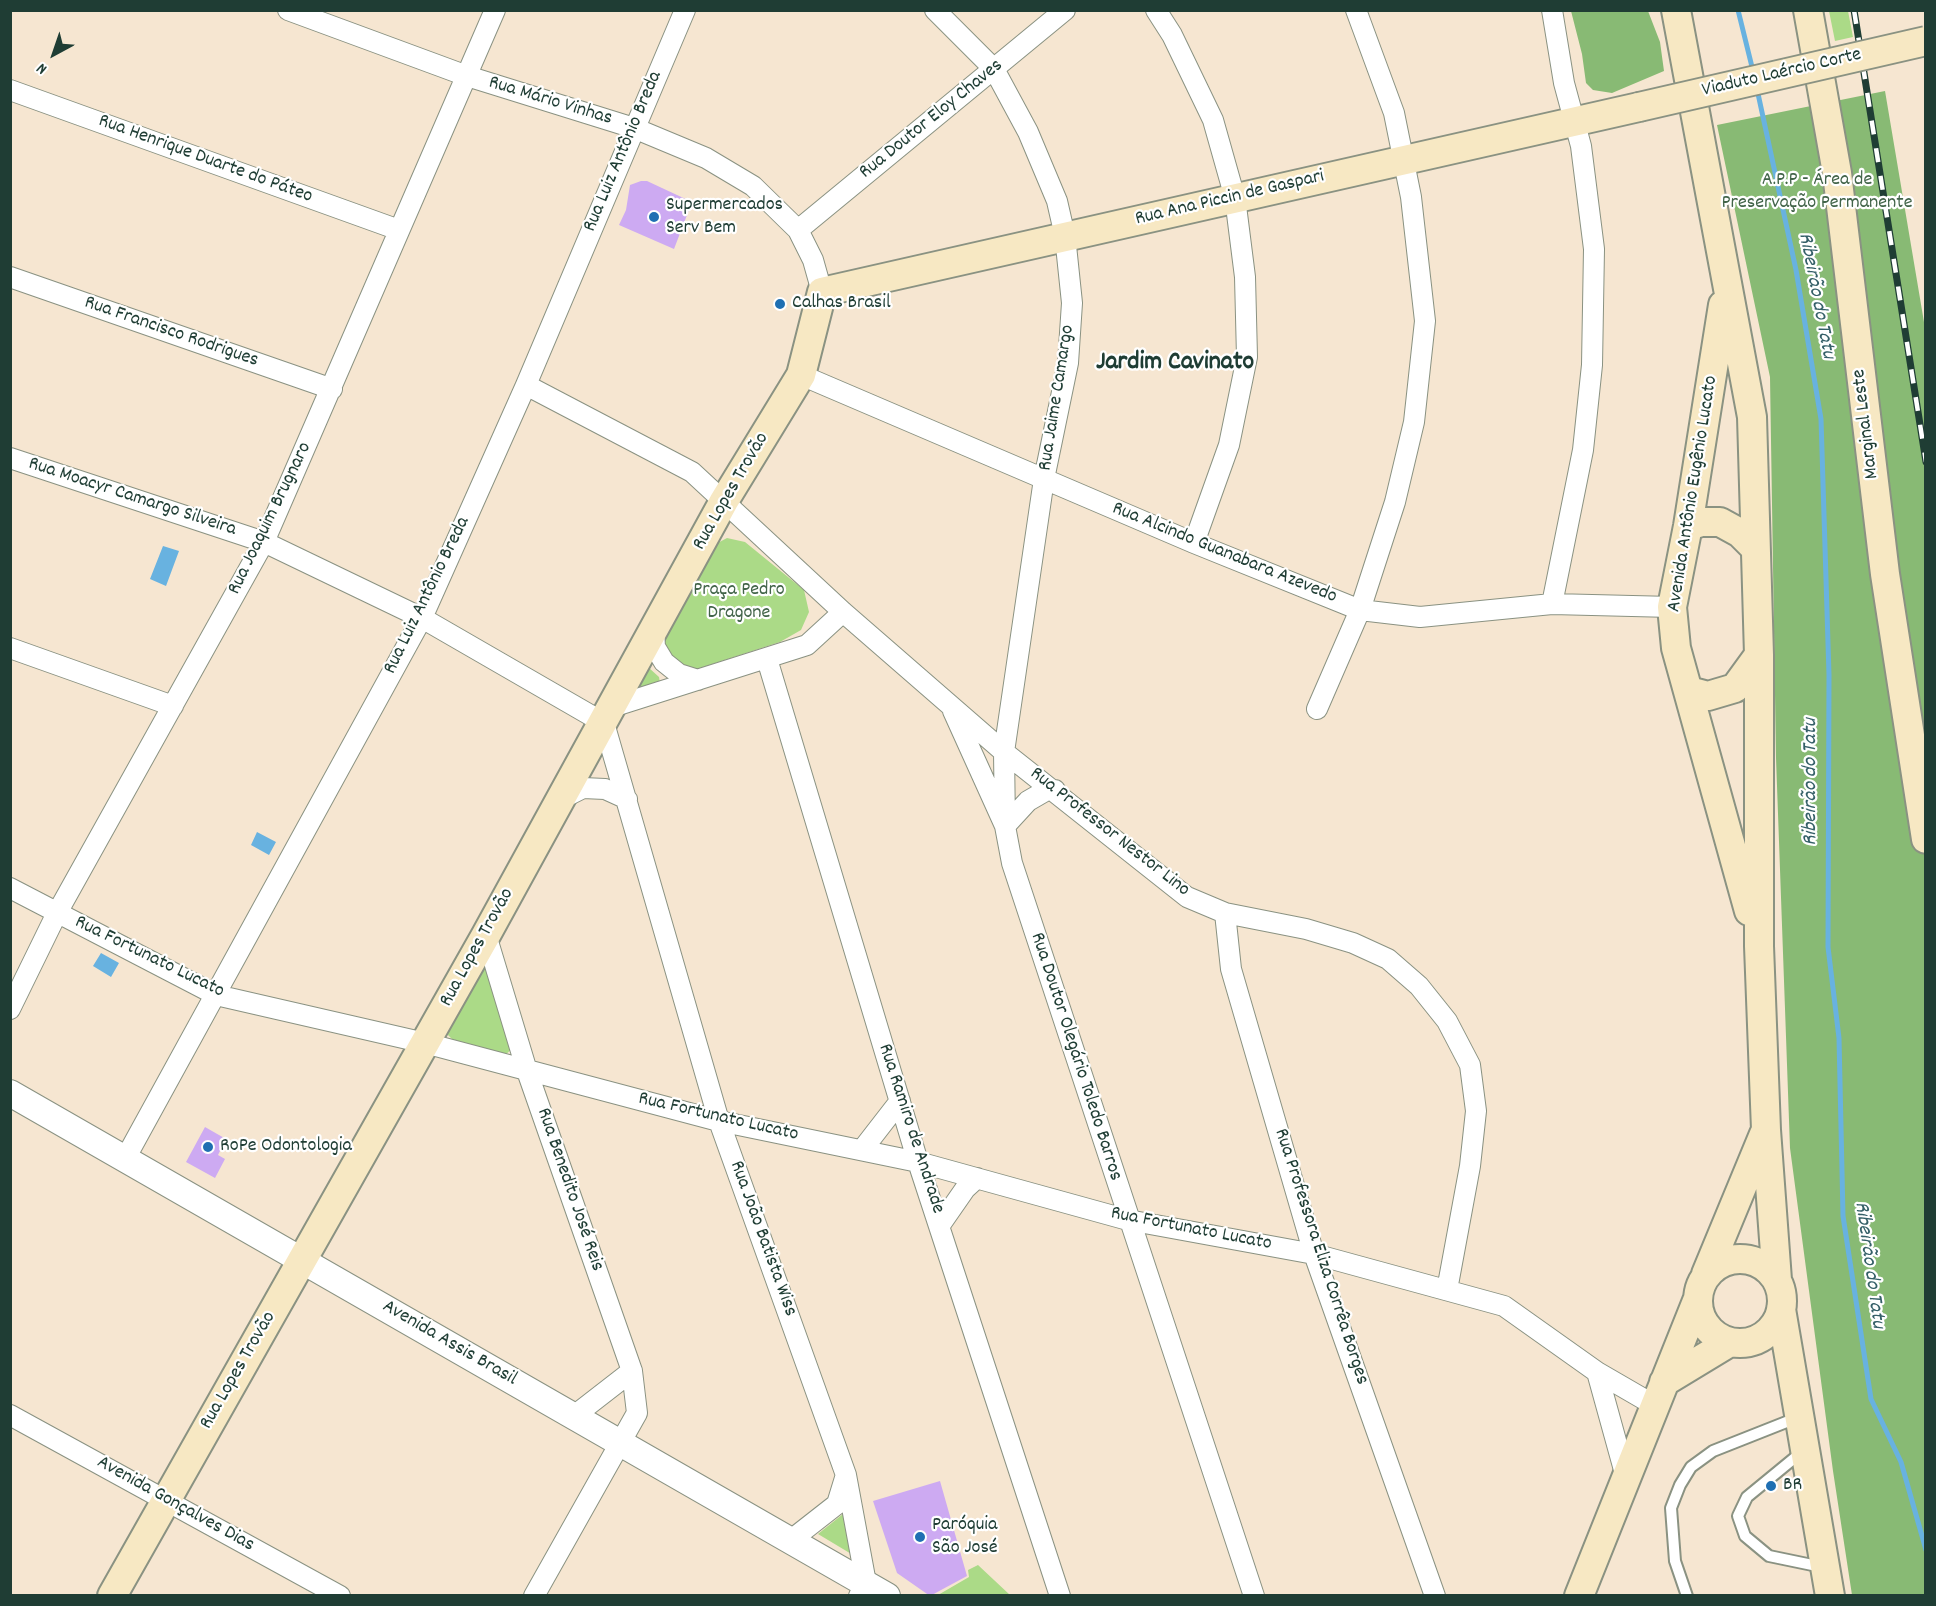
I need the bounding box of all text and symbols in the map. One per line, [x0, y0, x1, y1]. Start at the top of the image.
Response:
north arrow [24, 24, 84, 84]
street label: Viaduto Laércio Corte [1700, 44, 1864, 104]
street label: Rua Doutor Eloy Chaves [855, 55, 1009, 185]
text: N [32, 57, 53, 80]
street label: Rua Luiz Antônio Breda [579, 68, 669, 236]
street label: Rua Mário Vinhas [485, 72, 615, 132]
street label: Rua Henrique Duarte do Páteo [95, 110, 315, 210]
street label: Rua Ana Piccin de Gaspari [1133, 166, 1327, 232]
park label: A.P.P - Área de Preservação Permanente [1721, 169, 1913, 216]
place label: Supermercados Serv Bem [666, 194, 783, 241]
marker: Supermercados Serv Bem [647, 210, 661, 224]
water label: Ribeirão do Tatu [1790, 231, 1840, 361]
street label: Rua Francisco Rodrigues [81, 292, 261, 374]
place label: Calhas Brasil [792, 292, 891, 316]
marker: Calhas Brasil [773, 297, 787, 311]
street label: Rua Jaime Camargo [1035, 323, 1081, 473]
district label: Jardim Cavinato [1096, 348, 1254, 380]
street label: Marginal Leste [1848, 368, 1886, 480]
street label: Avenida Antônio Eugênio Lucato [1663, 374, 1725, 614]
street label: Rua Lopes Trovão [689, 429, 775, 555]
street label: Rua Joaquim Brugnaro [224, 439, 318, 599]
street label: Rua Moacyr Camargo Silveira [25, 453, 239, 543]
street label: Rua Alcindo Guanabara Azevedo [1108, 498, 1340, 610]
street label: Rua Luiz Antônio Breda [379, 513, 477, 679]
park label: Praça Pedro Dragone [693, 579, 785, 626]
water label: Ribeirão do Tatu [1799, 718, 1825, 846]
street label: Rua Professor Nestor Lino [1024, 763, 1194, 903]
street label: Rua Lopes Trovão [436, 884, 520, 1012]
street label: Rua Fortunato Lucato [70, 911, 228, 1005]
street label: Rua Doutor Olegário Toledo Barros [1024, 930, 1126, 1184]
street label: Rua Ramiro de Andrade [871, 1041, 949, 1217]
street label: Rua Fortunato Lucato [636, 1088, 800, 1148]
street label: Rua Benedito José Reis [530, 1105, 608, 1275]
street label: Rua Professora Eliza Corrêa Borges [1267, 1126, 1373, 1388]
place label: RoPe Odontologia [220, 1135, 352, 1159]
marker: RoPe Odontologia [201, 1140, 215, 1154]
street label: Rua João Batista Wiss [723, 1158, 801, 1320]
water label: Ribeirão do Tatu [1847, 1200, 1889, 1330]
street label: Rua Fortunato Lucato [1108, 1203, 1274, 1257]
street label: Avenida Assis Brasil [377, 1296, 521, 1392]
street label: Rua Lopes Trovão [196, 1308, 282, 1434]
street label: Avenida Gonçalves Dias [92, 1452, 258, 1558]
place label: BR [1783, 1474, 1802, 1498]
marker: BR [1764, 1479, 1778, 1493]
place label: Paróquia São José [932, 1514, 997, 1561]
marker: Paróquia São José [913, 1530, 927, 1544]

